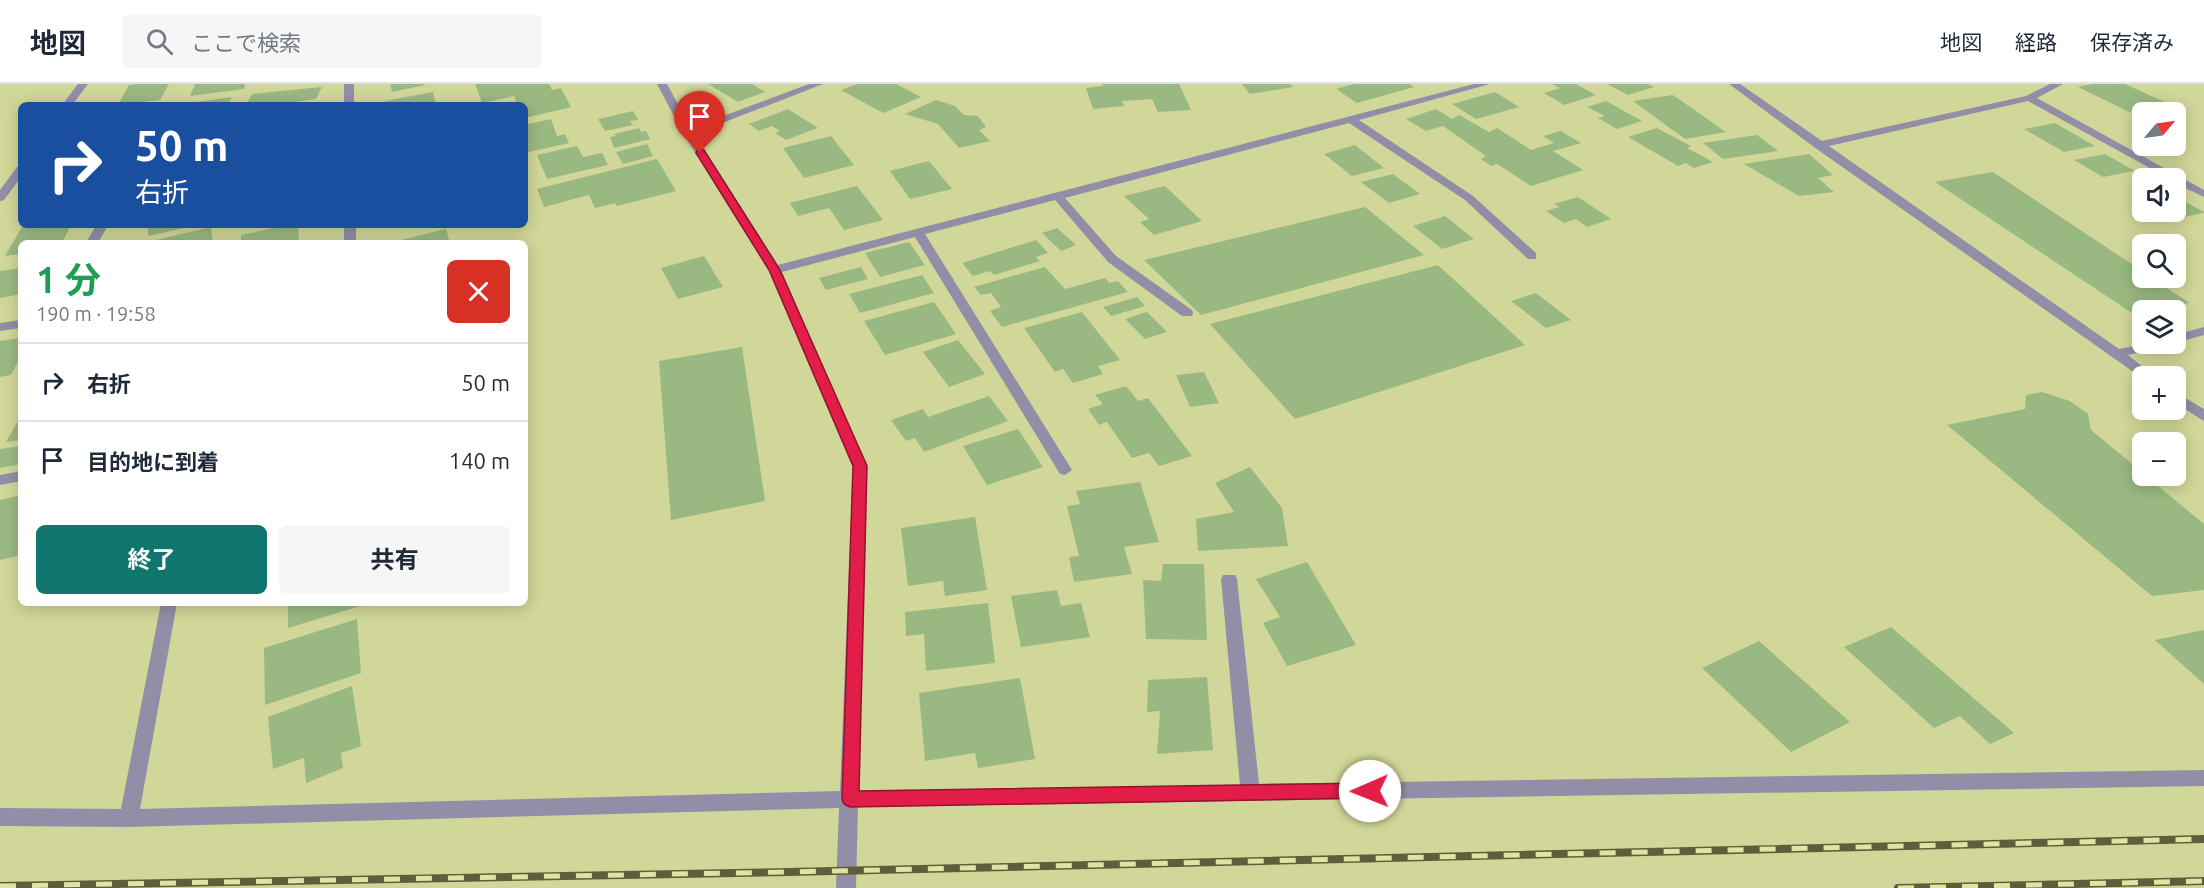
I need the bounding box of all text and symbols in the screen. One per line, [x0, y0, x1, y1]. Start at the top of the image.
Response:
search box [122, 14, 542, 68]
icon: search [143, 25, 176, 58]
text: 地図 [30, 27, 86, 58]
text: ここで検索 [191, 30, 301, 55]
text: 地図 [1940, 30, 1982, 54]
text: 経路 [2015, 30, 2057, 54]
text: 保存済み [2090, 30, 2174, 54]
pin [674, 91, 725, 153]
icon: arrive [683, 100, 716, 133]
north arrow [2132, 102, 2186, 156]
map controls [2132, 102, 2186, 486]
text: 50 m [135, 122, 229, 169]
icon: right [36, 126, 114, 204]
button: sound [2132, 168, 2186, 222]
text: 右折 [135, 177, 189, 207]
button: search [2132, 234, 2186, 288]
text: 1 分 [36, 259, 101, 300]
button: close [447, 260, 510, 323]
button: layers [2132, 300, 2186, 354]
text: 190 m · 19:58 [36, 302, 156, 325]
icon: right [36, 366, 69, 399]
button: + [2132, 366, 2186, 420]
text: 50 m [461, 370, 510, 395]
text: 右折 [87, 371, 131, 396]
button: − [2132, 432, 2186, 486]
icon: arrive [36, 444, 69, 477]
text: 140 m [449, 448, 510, 473]
text: 目的地に到着 [87, 449, 219, 474]
button: 終了 [36, 525, 267, 594]
button: 共有 [279, 525, 510, 594]
position arrow [1338, 759, 1402, 823]

